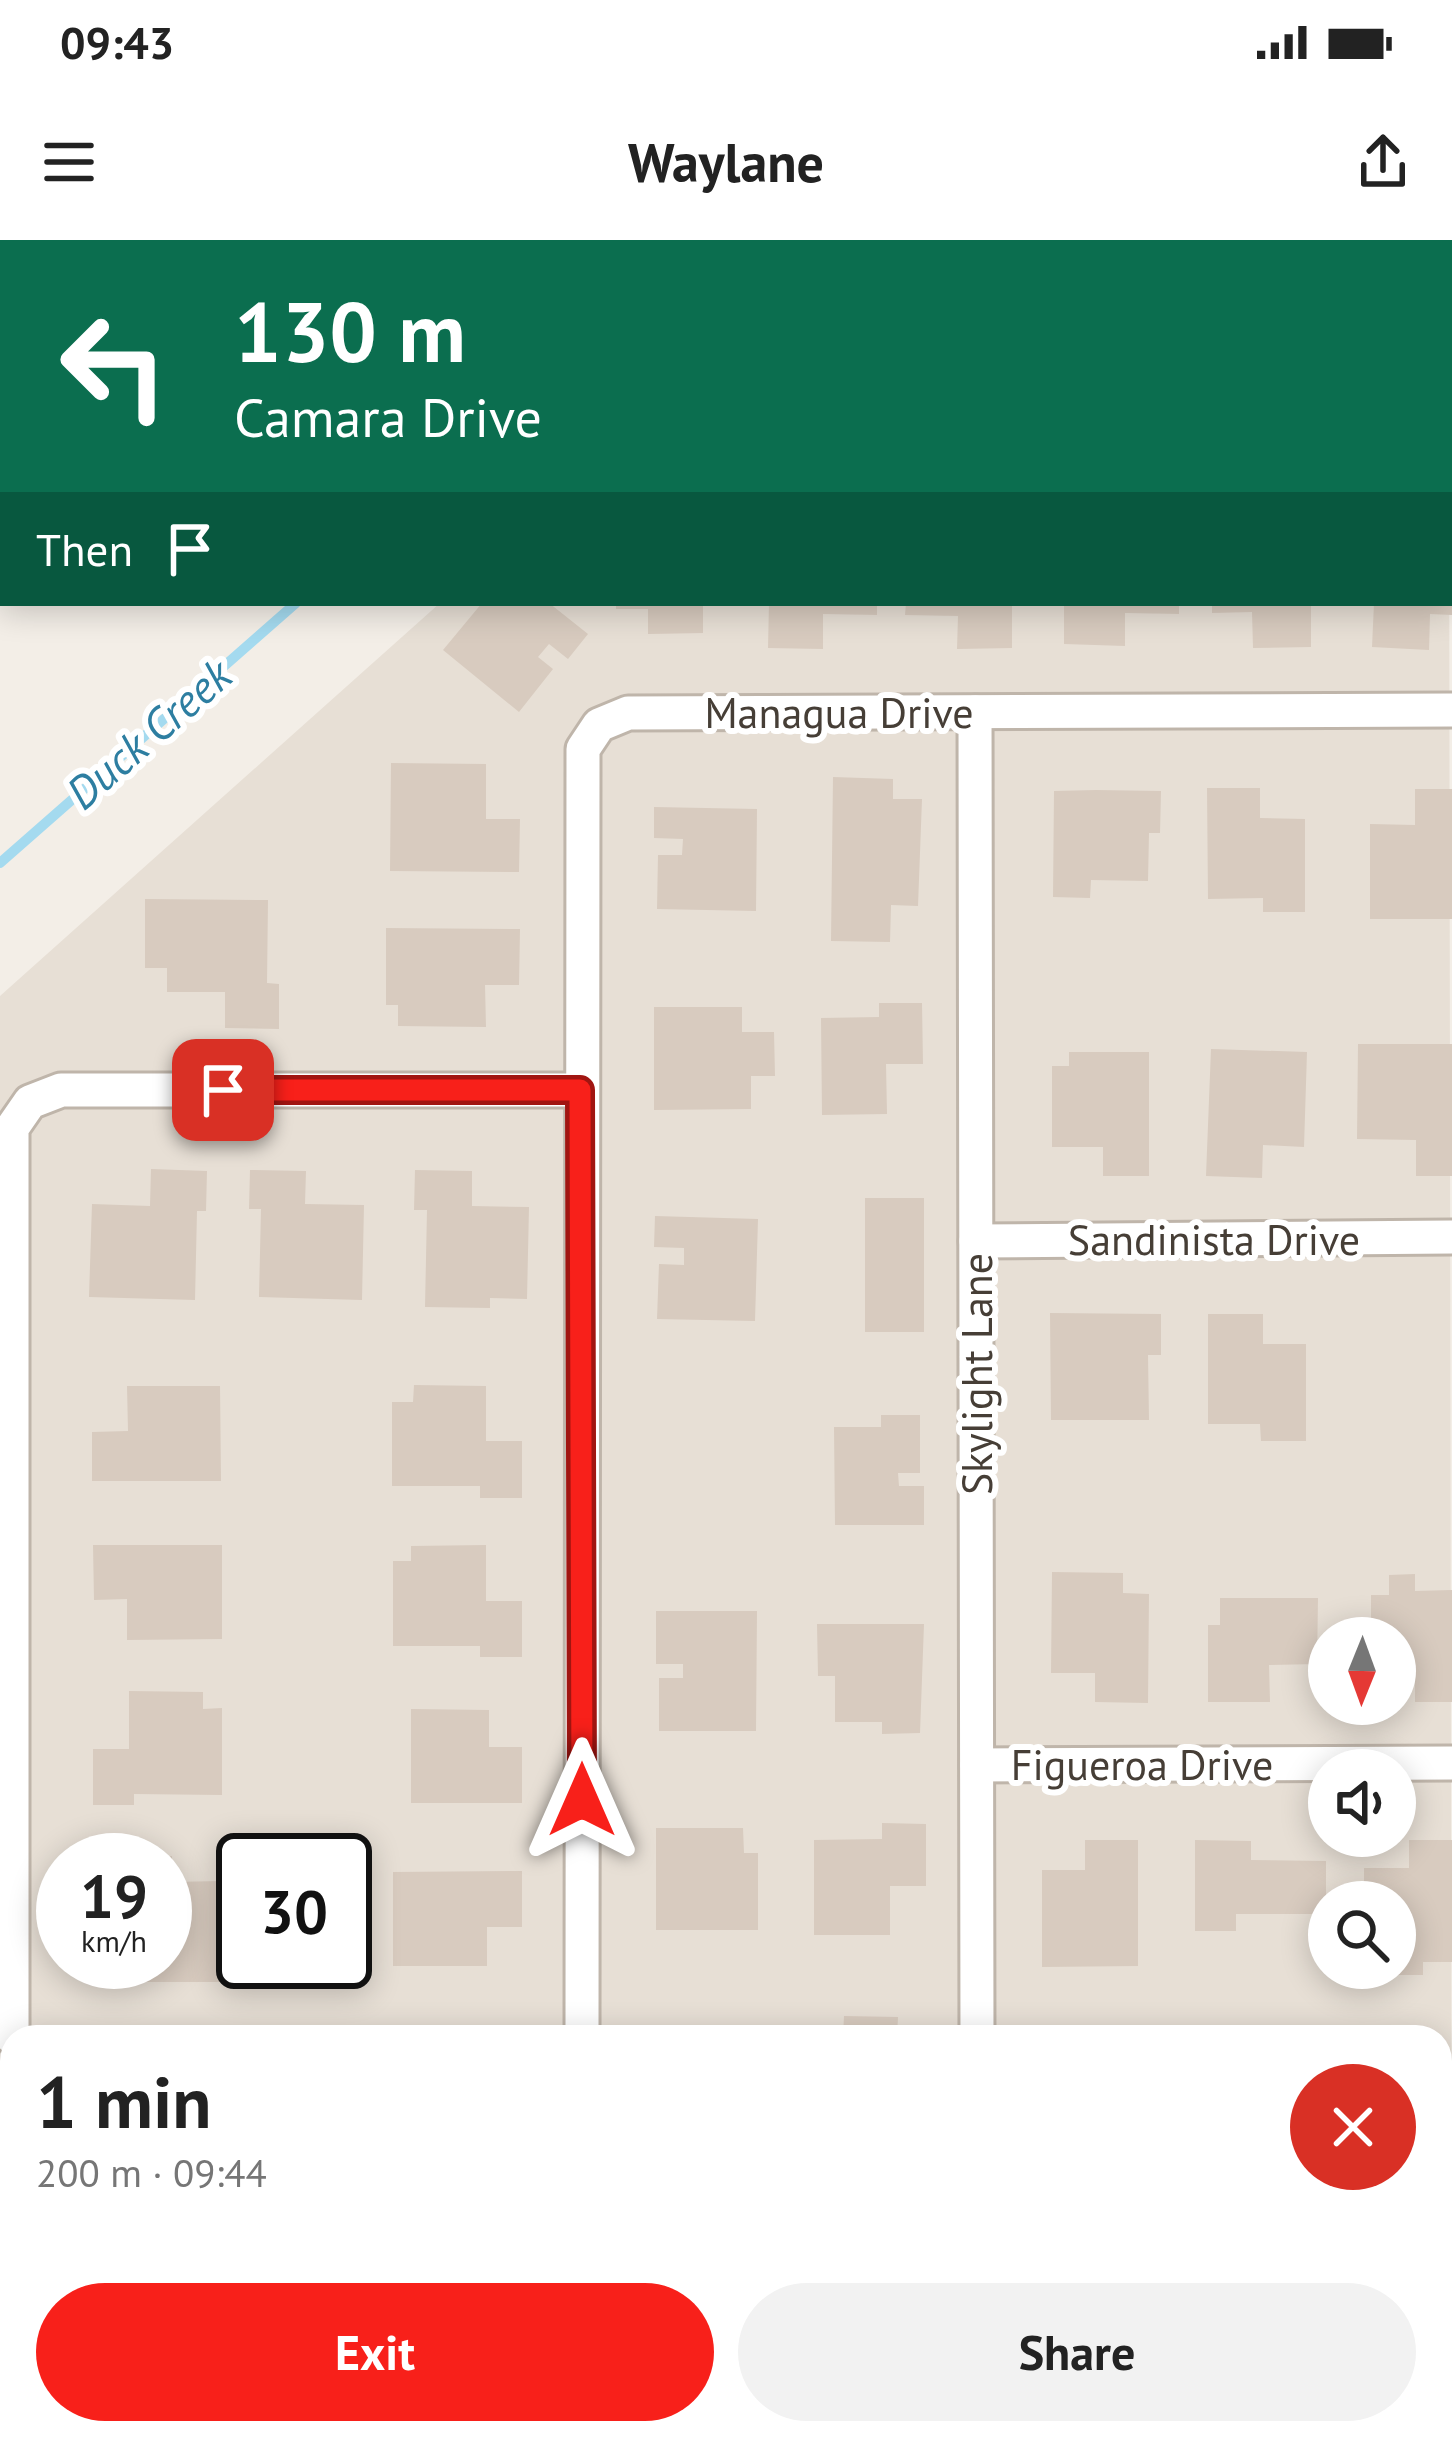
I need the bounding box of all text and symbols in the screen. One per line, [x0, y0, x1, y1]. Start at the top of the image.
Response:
text: 09:43 [60, 13, 174, 71]
text: Waylane [628, 127, 824, 197]
icon: menu [36, 129, 102, 195]
icon: share [1350, 129, 1416, 195]
text: 130 m [234, 276, 466, 385]
icon: left [36, 288, 192, 444]
text: Camara Drive [234, 382, 542, 452]
icon: arrive [157, 516, 223, 582]
text: Then [36, 520, 133, 578]
water label: Duck Creek [53, 644, 244, 821]
street label: Managua Drive [704, 685, 974, 740]
pin [172, 1039, 274, 1141]
icon: arrive [190, 1057, 256, 1123]
street label: Sandinista Drive [1068, 1212, 1360, 1267]
street label: Skylight Lane [949, 1253, 1004, 1495]
north arrow [1308, 1617, 1416, 1725]
map controls [1308, 1617, 1416, 1989]
position arrow [519, 1737, 645, 1863]
street label: Figueroa Drive [1011, 1737, 1273, 1792]
button: sound [1308, 1749, 1416, 1857]
speed limit sign: 30 [216, 1833, 372, 1989]
text: 19 [80, 1857, 148, 1935]
button: search [1308, 1881, 1416, 1989]
text: km/h [81, 1921, 147, 1960]
text: 1 min [36, 2055, 212, 2148]
button: close [1290, 2064, 1416, 2190]
text: 200 m · 09:44 [36, 2147, 267, 2198]
button: Exit [36, 2283, 714, 2421]
button: Share [738, 2283, 1416, 2421]

